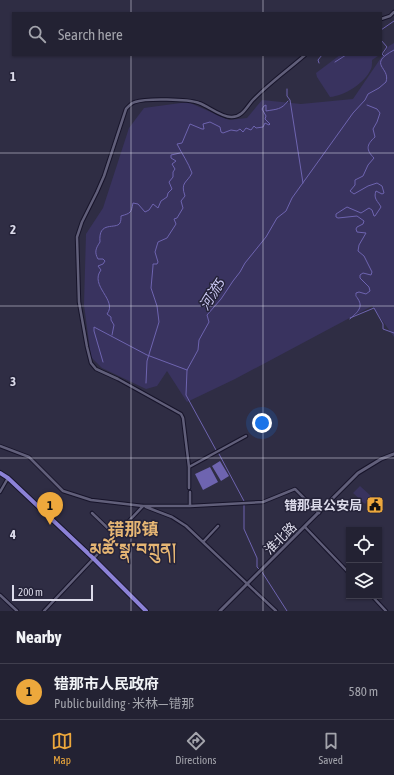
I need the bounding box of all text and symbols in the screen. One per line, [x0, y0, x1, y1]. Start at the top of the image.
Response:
search box [12, 12, 382, 56]
icon: search [26, 23, 48, 45]
text: Search here [58, 26, 123, 43]
text: 1 [10, 69, 16, 84]
text: 2 [10, 222, 16, 237]
water label: 河流5 [196, 275, 228, 313]
text: 3 [10, 374, 16, 389]
your location [252, 413, 272, 433]
pin: 1 [37, 492, 63, 525]
public building icon: 错那县公安局 [365, 495, 385, 515]
place label: 错那县公安局 [284, 498, 362, 513]
district label: 错那镇 མཚོ་སྣ་བཀྲུན། [89, 519, 177, 564]
street label: 淮北路 [261, 519, 299, 557]
text: 4 [9, 527, 16, 542]
map controls [346, 527, 382, 599]
button: locate [346, 527, 382, 563]
button: layers [346, 563, 382, 599]
scale bar [12, 583, 93, 602]
text: 200 m [18, 586, 43, 598]
text: Nearby [16, 627, 62, 647]
text: 错那市人民政府 [54, 675, 159, 692]
text: 1 [26, 684, 32, 699]
text: 580 m [349, 684, 378, 699]
text: Public building · 米林—错那 [54, 696, 194, 711]
tab: Map [51, 730, 73, 766]
tab: Directions [175, 730, 216, 766]
tab: Saved [319, 730, 343, 766]

